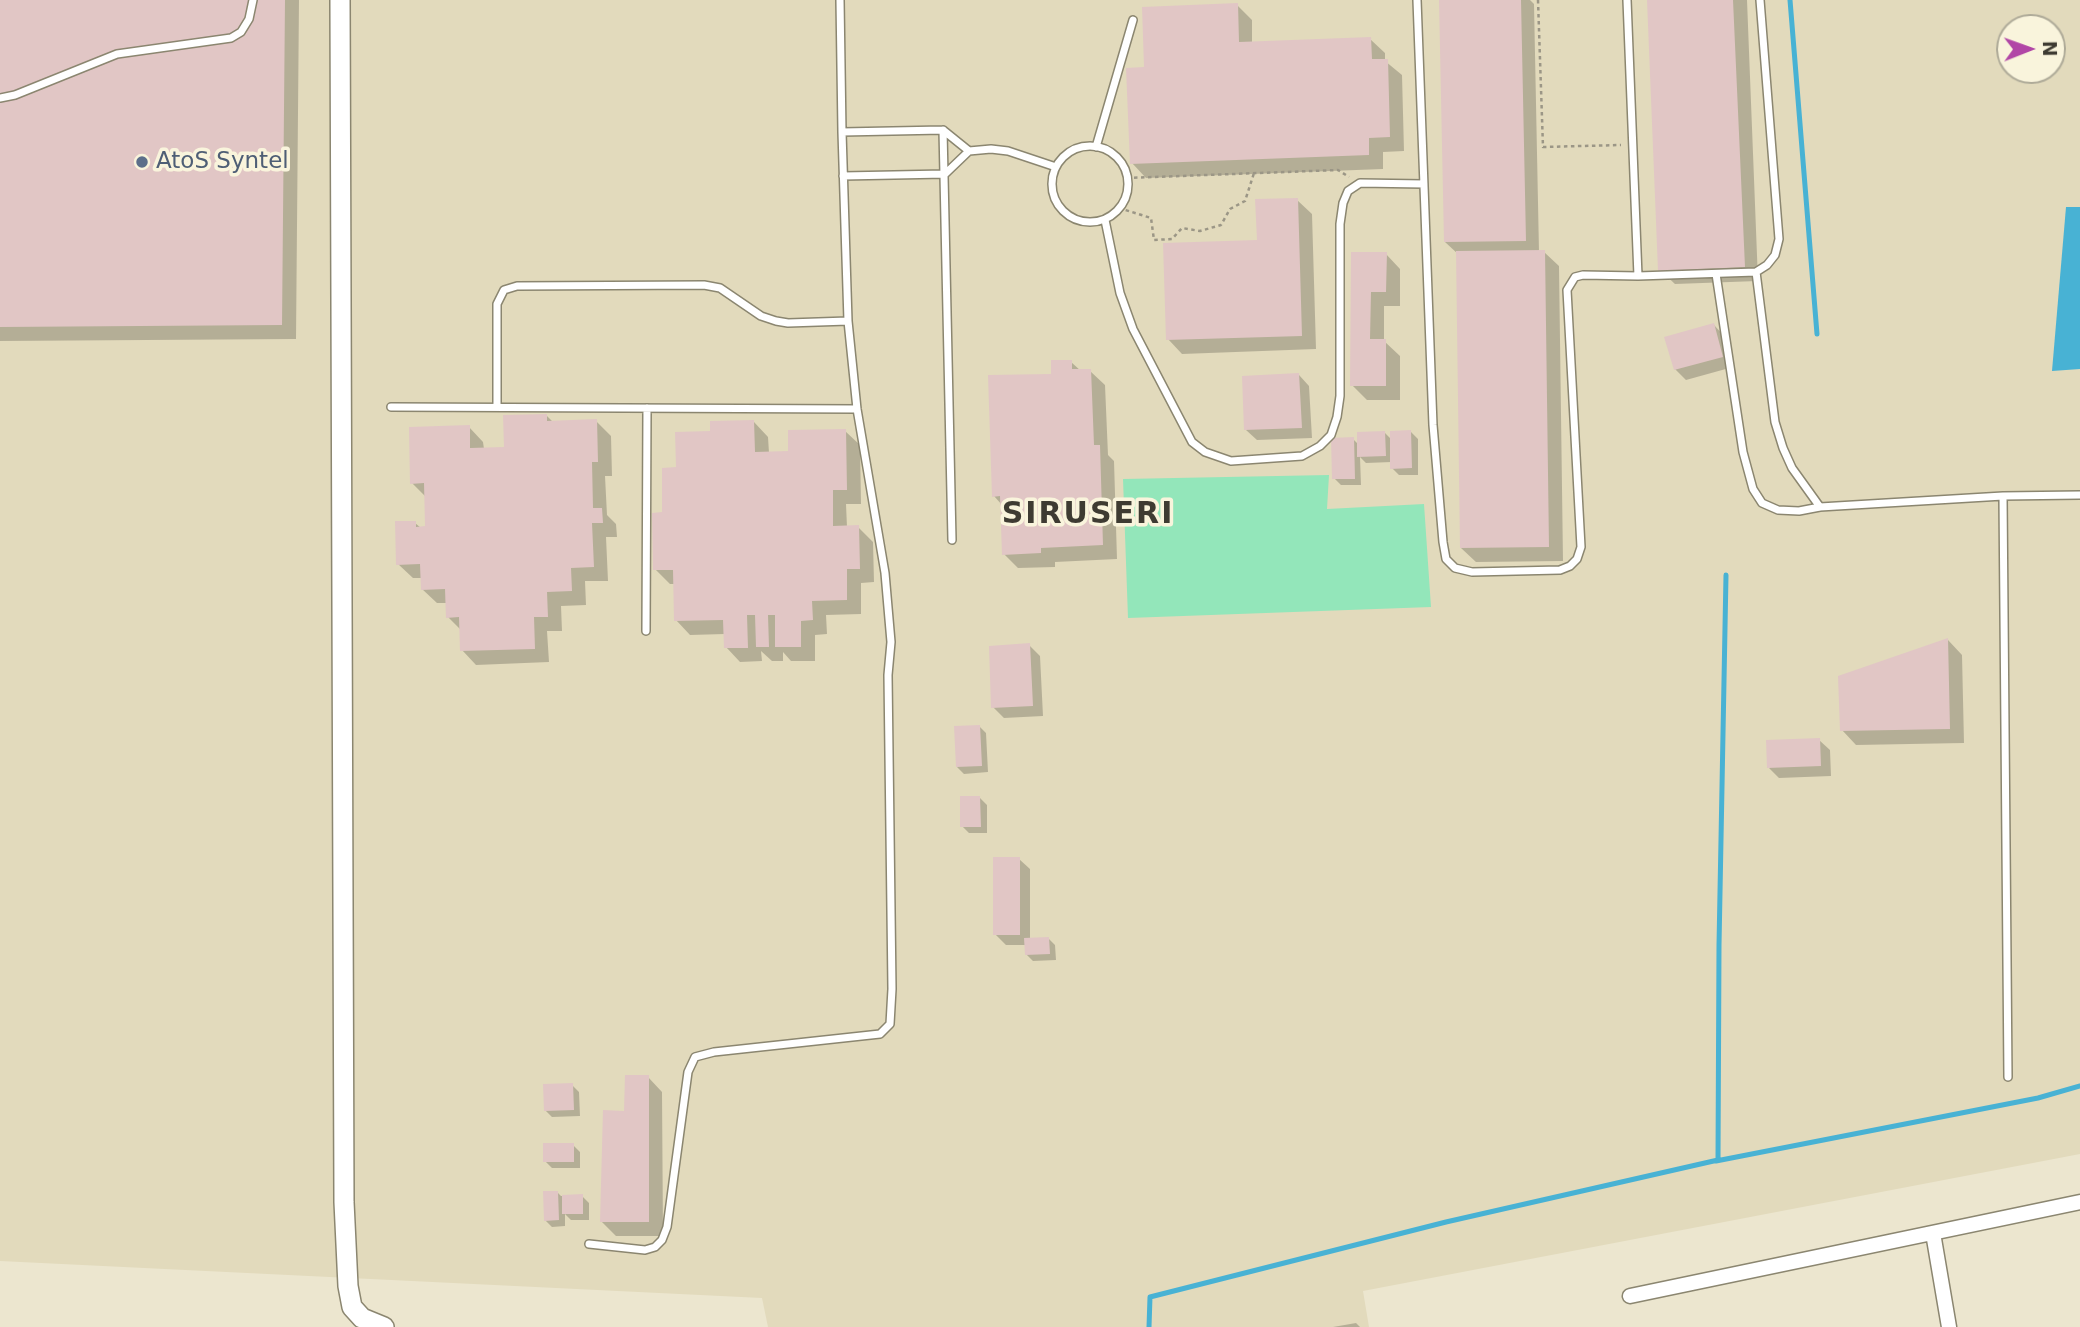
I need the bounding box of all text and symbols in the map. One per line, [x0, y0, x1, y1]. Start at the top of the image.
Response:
north arrow [1996, 14, 2066, 84]
text: N [2039, 41, 2061, 57]
place label: AtoS Syntel [156, 148, 289, 176]
marker: AtoS Syntel [134, 154, 150, 170]
district label: SIRUSERI [1003, 497, 1173, 533]

